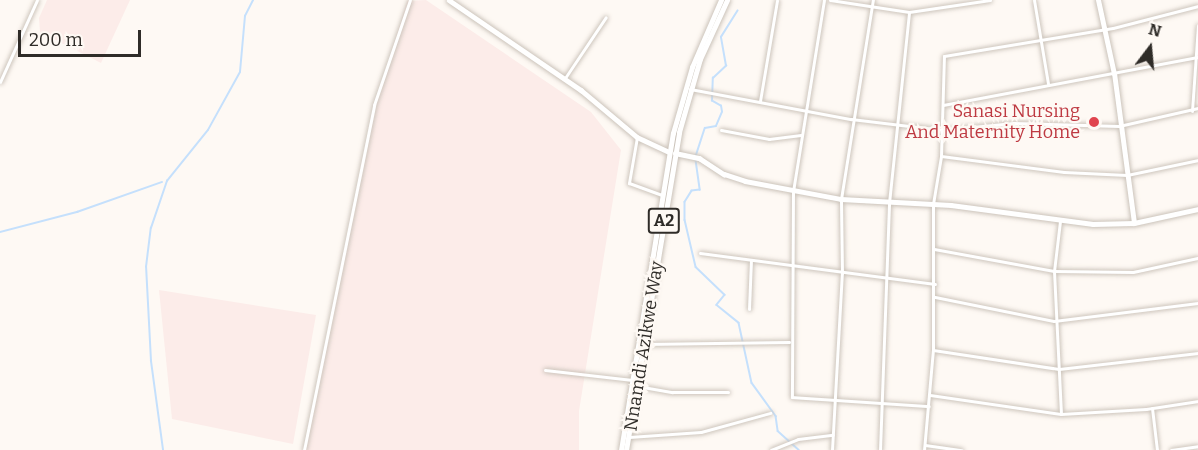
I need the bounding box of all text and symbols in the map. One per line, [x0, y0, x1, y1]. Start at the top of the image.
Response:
scale bar [21, 18, 144, 56]
north arrow [1120, 18, 1180, 78]
text: N [1147, 19, 1164, 41]
text: 200 m [29, 29, 83, 51]
place label: Sanasi Nursing And Maternity Home [905, 101, 1080, 144]
marker: Sanasi Nursing And Maternity Home [1085, 113, 1103, 131]
road number: A2 [648, 208, 680, 234]
street label: Nnamdi Azikwe Way [620, 259, 668, 433]

